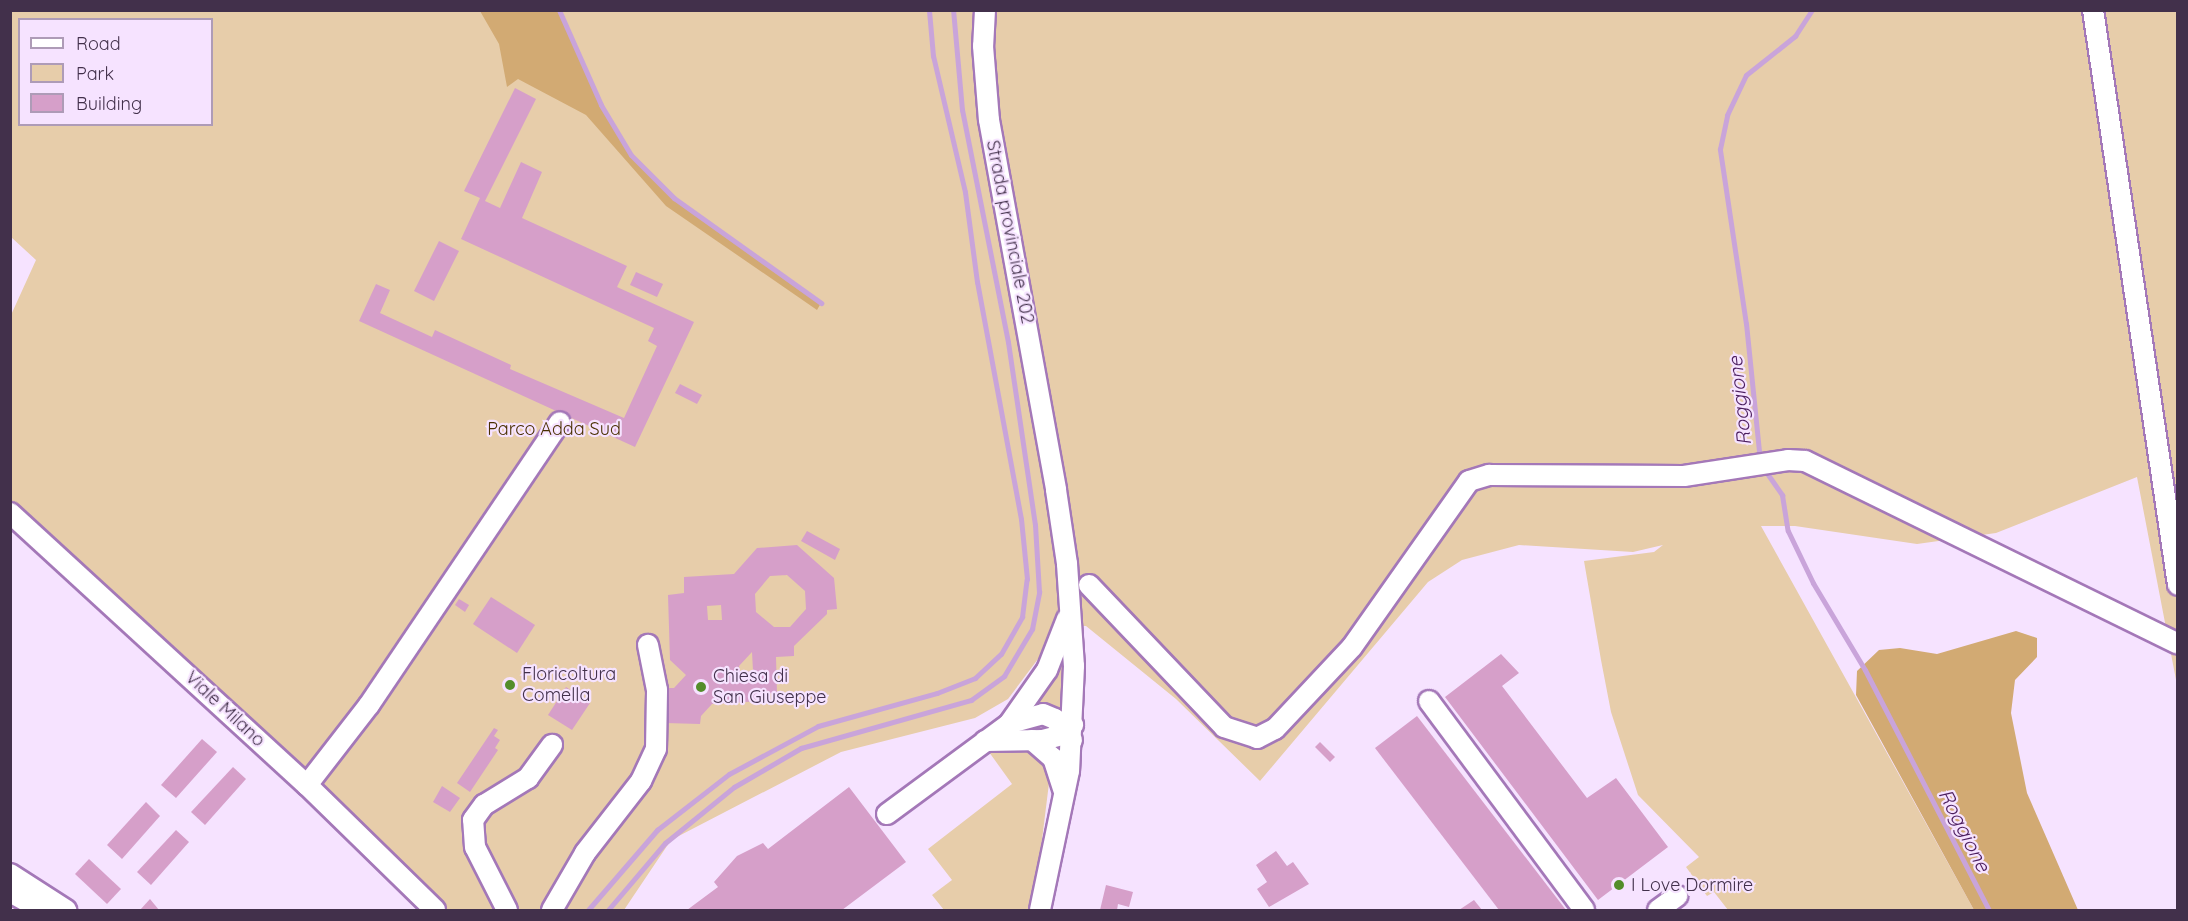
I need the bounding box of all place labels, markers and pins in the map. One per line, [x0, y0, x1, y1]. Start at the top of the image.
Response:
place label: Floricoltura Comella [522, 664, 616, 706]
place label: Chiesa di San Giuseppe [713, 666, 827, 708]
marker: Floricoltura Comella [503, 678, 517, 692]
marker: Chiesa di San Giuseppe [694, 680, 708, 694]
place label: I Love Dormire [1631, 874, 1753, 896]
marker: I Love Dormire [1612, 878, 1626, 892]

